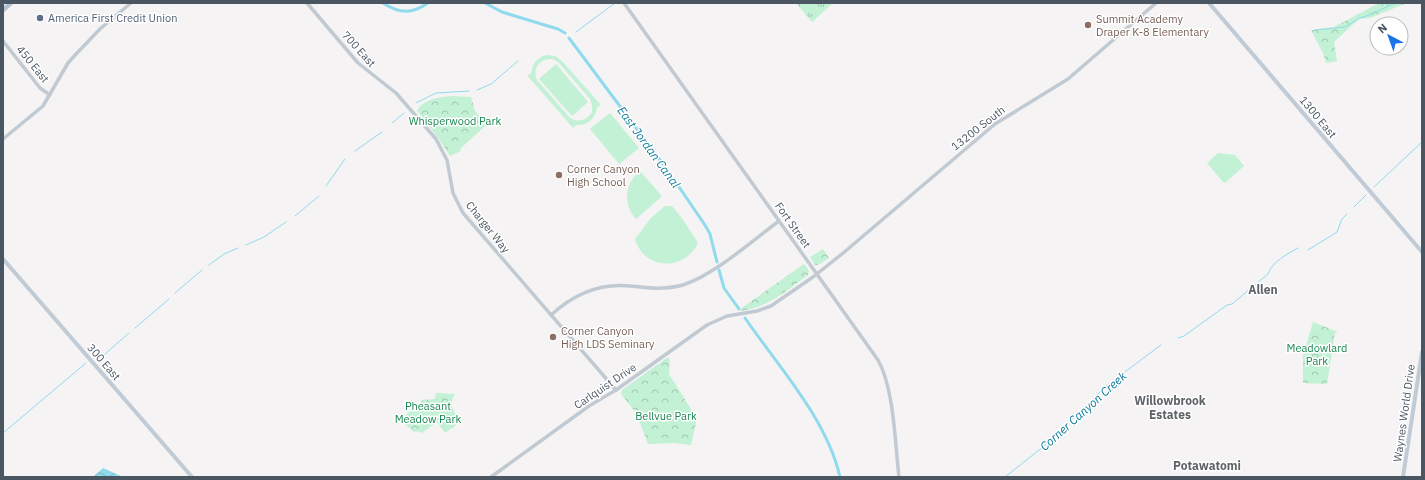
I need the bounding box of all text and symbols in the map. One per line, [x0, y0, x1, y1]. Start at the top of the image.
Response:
place label: America First Credit Union [48, 11, 177, 25]
place label: Summit Academy Draper K-8 Elementary [1096, 12, 1209, 39]
marker: America First Credit Union [35, 13, 45, 23]
north arrow [1369, 16, 1409, 56]
marker: Summit Academy Draper K-8 Elementary [1083, 20, 1093, 30]
text: N [1375, 21, 1390, 36]
street label: 700 East [339, 28, 379, 70]
street label: 450 East [14, 43, 52, 86]
street label: 1300 East [1296, 93, 1340, 141]
water label: East Jordan Canal [614, 103, 684, 191]
street label: 13200 South [948, 103, 1008, 153]
park label: Whisperwood Park [409, 114, 502, 128]
place label: Corner Canyon High School [567, 162, 640, 189]
marker: Corner Canyon High School [554, 170, 564, 180]
street label: Charger Way [463, 198, 513, 256]
street label: Fort Street [772, 199, 814, 251]
district label: Allen [1248, 282, 1278, 297]
place label: Corner Canyon High LDS Seminary [561, 324, 655, 351]
marker: Corner Canyon High LDS Seminary [548, 332, 558, 342]
street label: 300 East [84, 341, 124, 383]
park label: Meadowlard Park [1287, 341, 1348, 368]
street label: Carlquist Drive [571, 360, 639, 412]
street label: Waynes World Drive [1390, 363, 1418, 463]
water label: Corner Canyon Creek [1037, 368, 1130, 454]
district label: Willowbrook Estates [1134, 393, 1206, 422]
park label: Pheasant Meadow Park [395, 399, 462, 426]
park label: Bellvue Park [635, 409, 697, 423]
district label: Potawatomi [1173, 458, 1241, 473]

